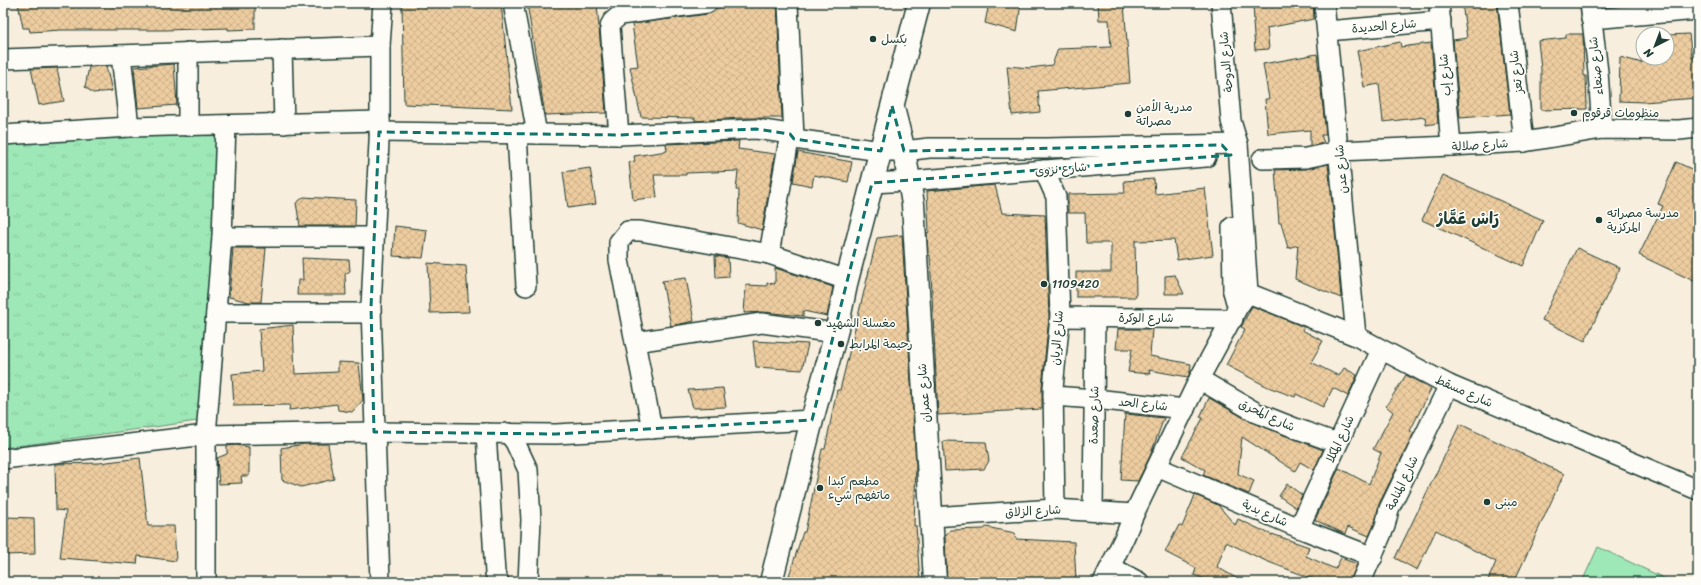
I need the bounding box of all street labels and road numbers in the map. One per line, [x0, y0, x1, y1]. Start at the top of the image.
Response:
street label: شارع الحديدة [1351, 12, 1417, 40]
street label: شارع الدوحة [1212, 31, 1240, 93]
street label: شارع صنعاء [1582, 36, 1610, 96]
street label: شارع تعز [1502, 49, 1530, 96]
street label: شارع إب [1432, 53, 1458, 97]
street label: شارع صلالة [1451, 132, 1509, 158]
street label: شارع عدن [1328, 144, 1354, 194]
street label: شارع نزوى [1034, 156, 1088, 182]
street label: شارع الوكرة [1119, 307, 1173, 329]
street label: شارع الريان [1044, 310, 1070, 366]
street label: شارع عمران [911, 363, 937, 423]
street label: شارع مسقط [1431, 368, 1497, 414]
street label: شارع صعدة [1082, 386, 1106, 444]
street label: شارع الحد [1117, 390, 1169, 418]
street label: شارع المحرق [1235, 392, 1299, 438]
street label: شارع المكلا [1319, 412, 1361, 466]
street label: شارع المنامة [1380, 452, 1424, 514]
street label: شارع بدية [1238, 493, 1292, 533]
street label: شارع الزلاق [1004, 499, 1062, 523]

